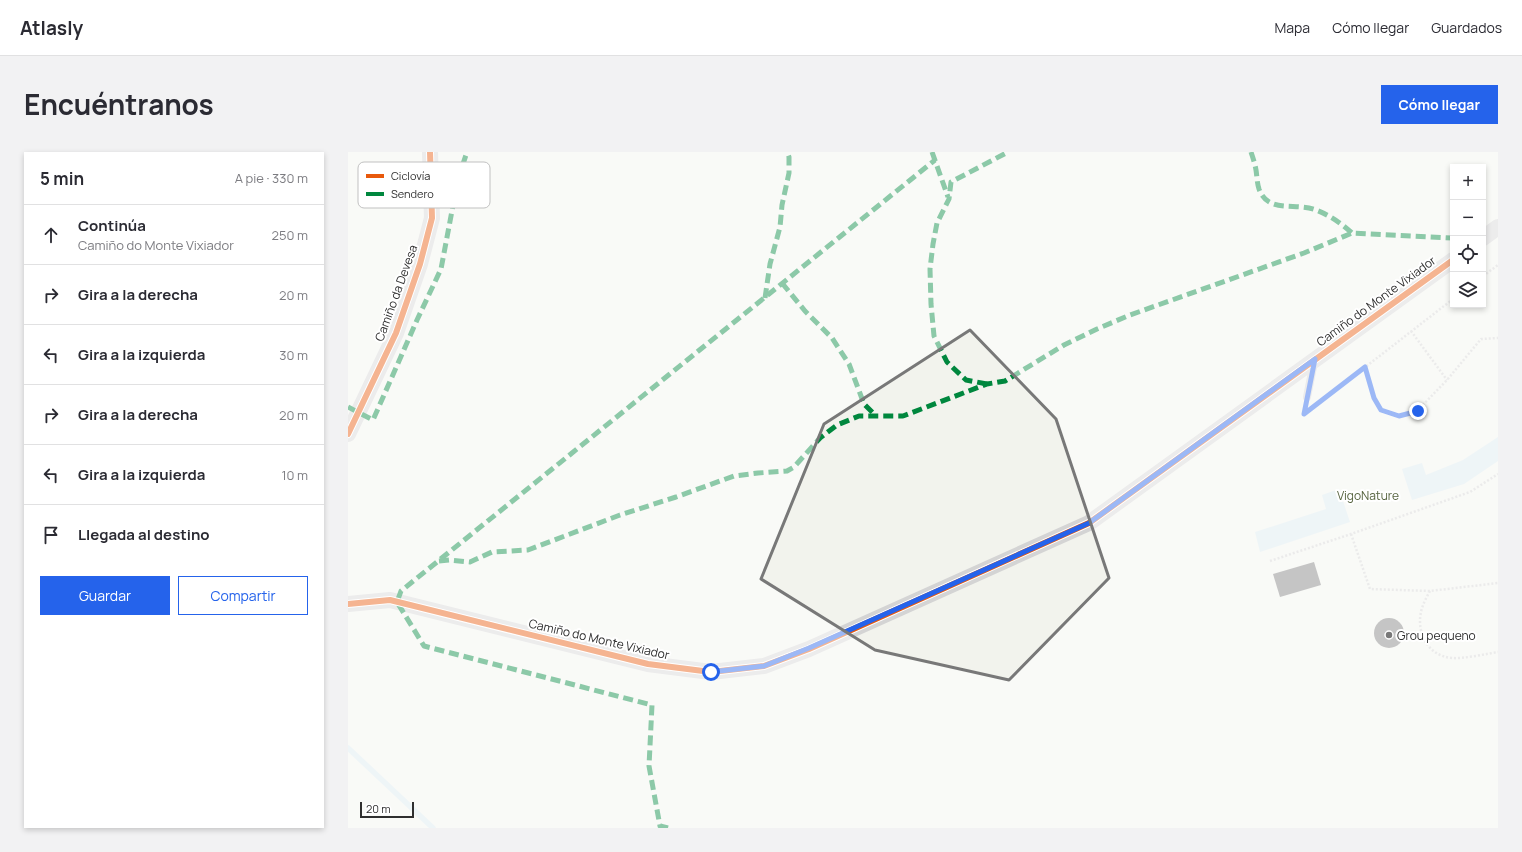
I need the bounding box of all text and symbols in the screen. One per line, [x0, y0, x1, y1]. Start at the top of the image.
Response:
text: Atlasly [20, 15, 83, 41]
text: Mapa [1275, 18, 1310, 37]
text: Cómo llegar [1332, 18, 1409, 37]
text: Guardados [1431, 18, 1502, 37]
text: Encuéntranos [24, 85, 214, 123]
button: Cómo llegar [1381, 85, 1498, 124]
legend [358, 162, 490, 208]
map controls [1450, 164, 1486, 308]
button: + [1450, 164, 1486, 200]
text: 5 min [40, 167, 84, 190]
text: Ciclovía [391, 168, 431, 183]
text: A pie · 330 m [235, 169, 308, 187]
text: Sendero [391, 186, 434, 201]
button: − [1450, 200, 1486, 236]
text: Continúa [78, 215, 146, 236]
icon: ahead [40, 224, 62, 246]
text: 250 m [272, 226, 308, 244]
text: Camiño do Monte Vixiador [78, 236, 234, 254]
button: locate [1450, 236, 1486, 272]
street label: Camiño da Devesa [371, 242, 421, 344]
street label: Camiño do Monte Vixiador [1313, 251, 1440, 350]
button: layers [1450, 272, 1486, 308]
icon: right [40, 284, 62, 306]
text: Gira a la derecha [78, 284, 198, 305]
text: 20 m [279, 286, 308, 304]
icon: left [40, 344, 62, 366]
text: Gira a la izquierda [78, 344, 205, 365]
text: 30 m [279, 346, 308, 364]
route end [1409, 402, 1427, 420]
icon: right [40, 404, 62, 426]
text: Gira a la derecha [78, 404, 198, 425]
text: 20 m [279, 406, 308, 424]
icon: left [40, 464, 62, 486]
text: Gira a la izquierda [78, 464, 205, 485]
text: 10 m [281, 466, 308, 484]
park label: VigoNature [1337, 487, 1399, 504]
icon: arrive [40, 524, 62, 546]
text: Llegada al destino [78, 524, 210, 545]
button: Guardar [40, 576, 170, 615]
button: Compartir [178, 576, 308, 615]
street label: Camiño do Monte Vixiador [527, 615, 672, 664]
place label: Grou pequeno [1397, 627, 1476, 644]
marker: Grou pequeno [1384, 630, 1394, 640]
route start [702, 663, 720, 681]
scale bar [360, 800, 414, 819]
text: 20 m [366, 801, 391, 816]

